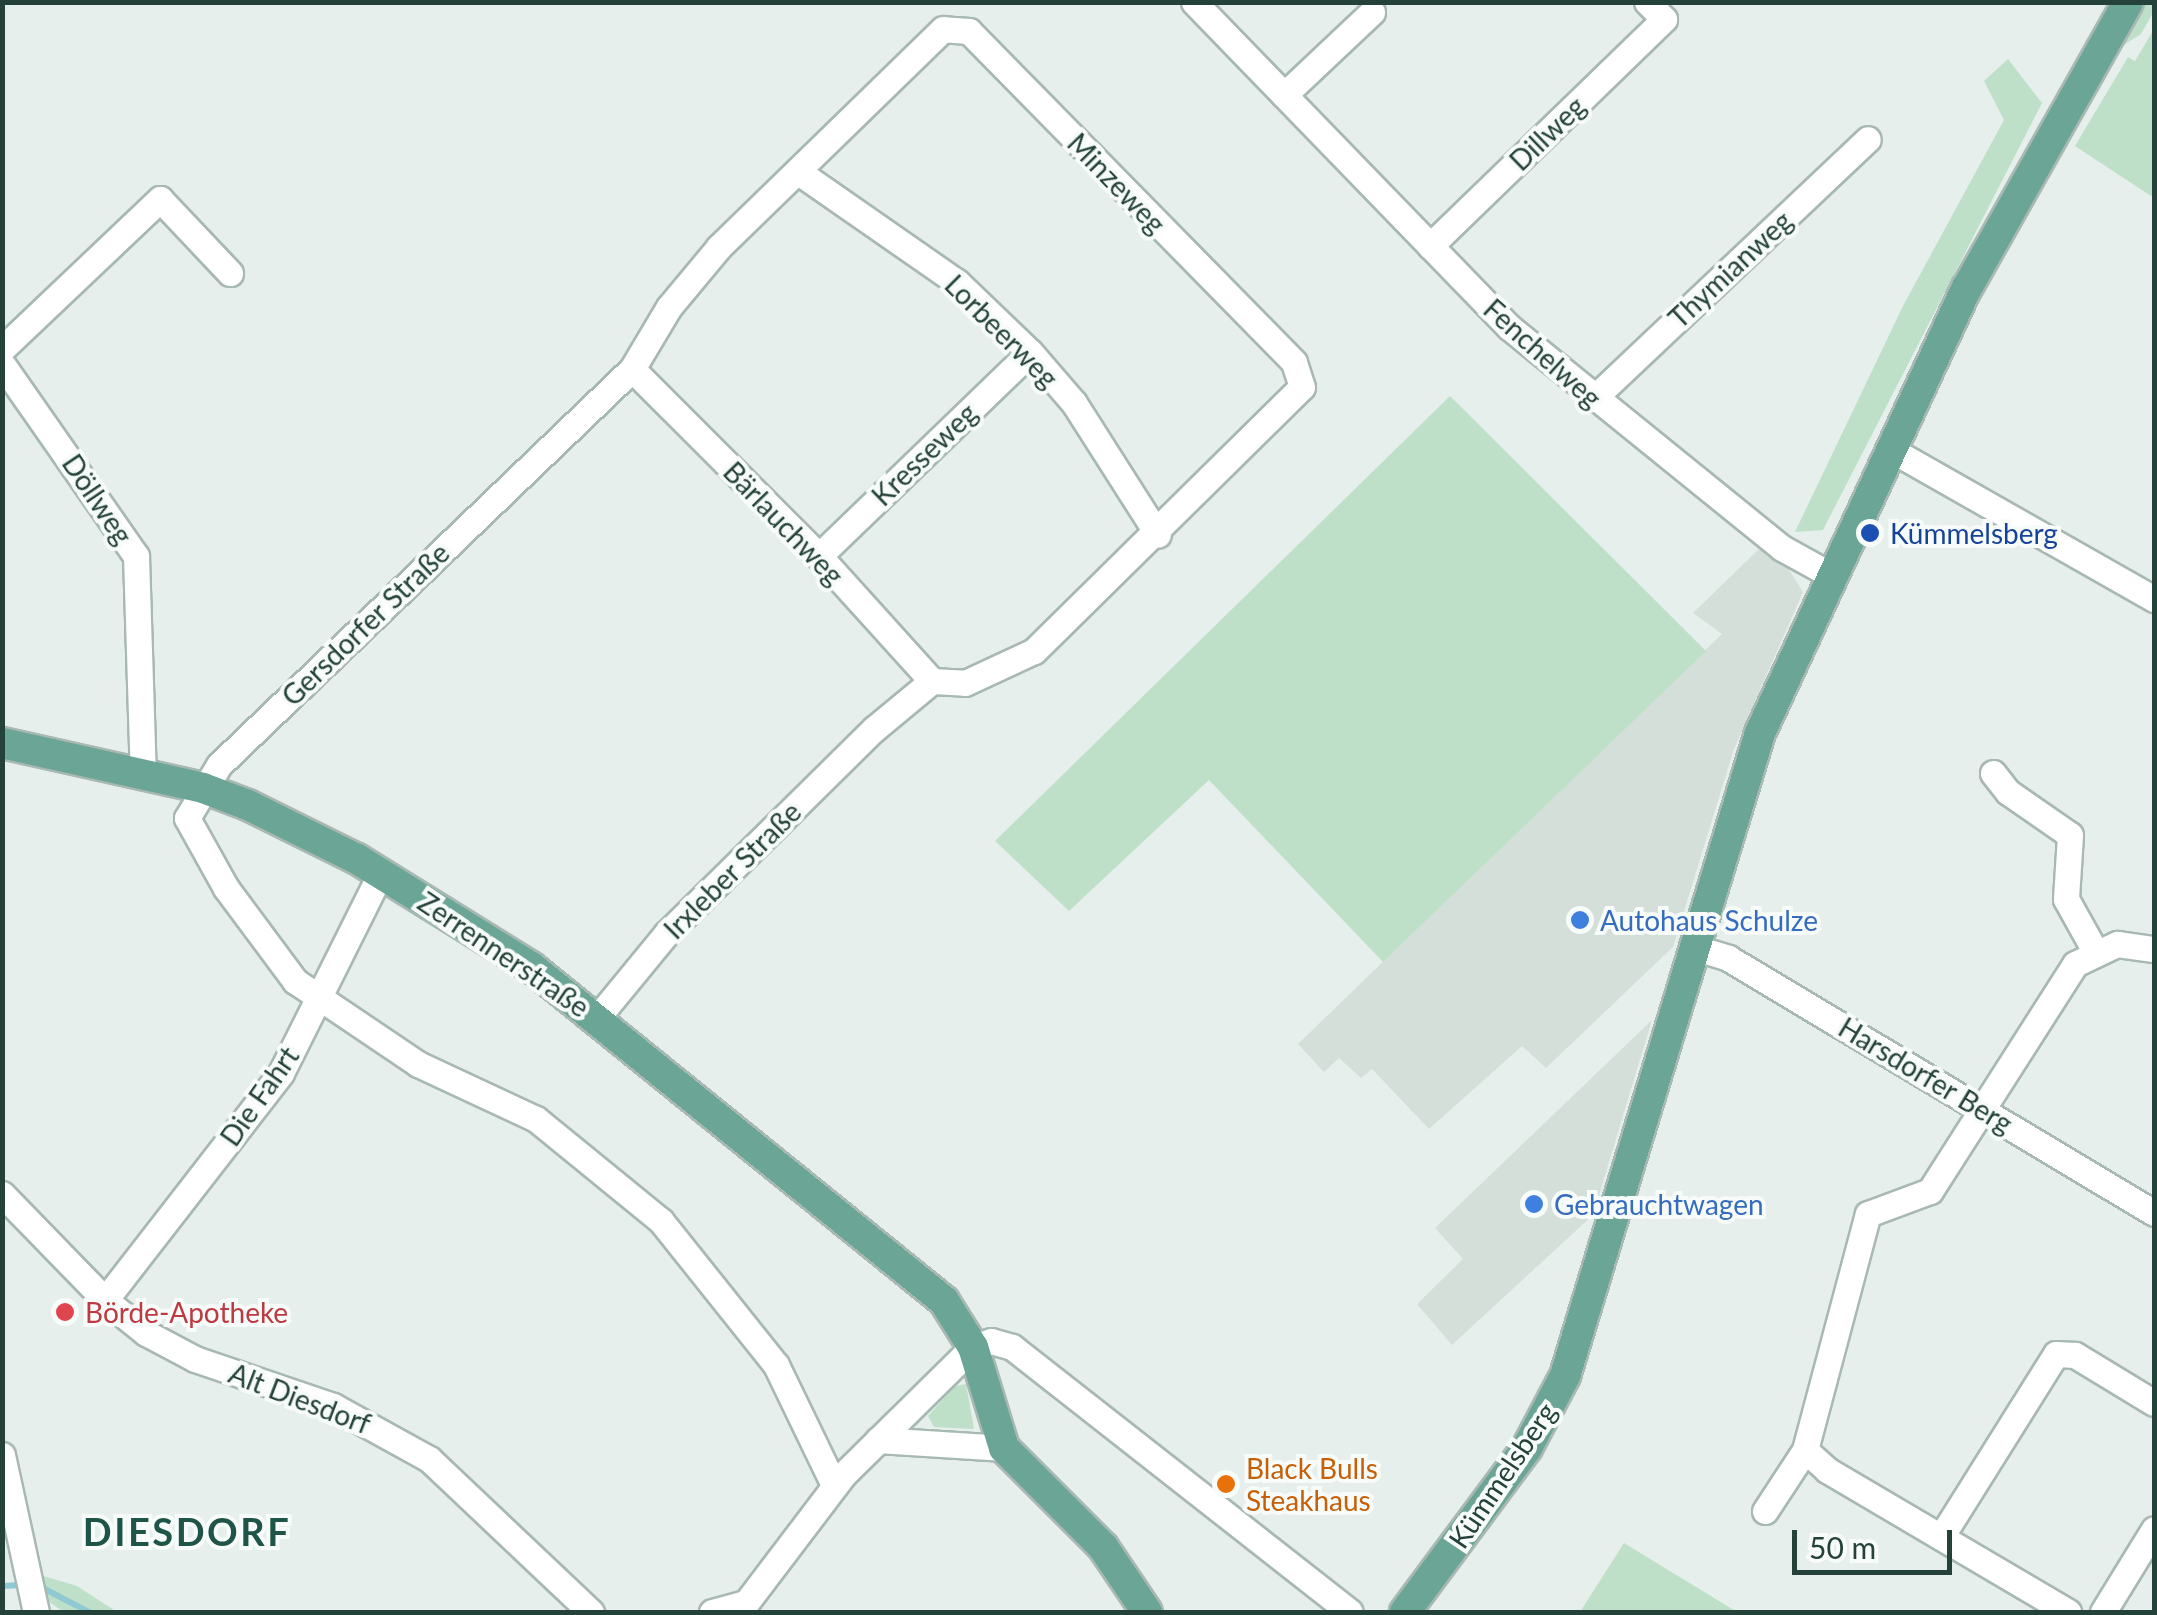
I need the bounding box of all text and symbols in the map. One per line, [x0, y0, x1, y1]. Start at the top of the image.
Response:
street label: Dillweg [1502, 89, 1592, 177]
street label: Minzeweg [1061, 126, 1173, 240]
street label: Thymianweg [1661, 203, 1799, 335]
street label: Lorbeerweg [938, 267, 1066, 395]
street label: Fenchelweg [1477, 291, 1609, 415]
street label: Kresseweg [864, 396, 984, 512]
street label: Döllweg [56, 448, 140, 550]
street label: Bärlauchweg [717, 454, 851, 592]
place label: Kümmelsberg [1890, 516, 2058, 550]
marker: Kümmelsberg [1859, 522, 1881, 544]
street label: Gersdorfer Straße [274, 535, 456, 713]
street label: Irxleber Straße [656, 794, 808, 946]
street label: Zerrennerstraße [412, 884, 596, 1024]
place label: Autohaus Schulze [1600, 903, 1818, 937]
marker: Autohaus Schulze [1569, 909, 1591, 931]
street label: Harsdorfer Berg [1833, 1010, 2019, 1140]
street label: Die Fahrt [213, 1040, 305, 1152]
place label: Gebrauchtwagen [1554, 1187, 1764, 1221]
marker: Gebrauchtwagen [1523, 1193, 1545, 1215]
place label: Börde-Apotheke [85, 1295, 288, 1329]
marker: Börde-Apotheke [54, 1301, 76, 1323]
street label: Alt Diesdorf [224, 1356, 376, 1440]
street label: Kümmelsberg [1441, 1396, 1563, 1554]
place label: Black Bulls Steakhaus [1246, 1451, 1378, 1517]
marker: Black Bulls Steakhaus [1215, 1473, 1237, 1495]
district label: DIESDORF [83, 1509, 291, 1555]
scale bar [1797, 1510, 1957, 1572]
text: 50 m [1809, 1529, 1876, 1565]

